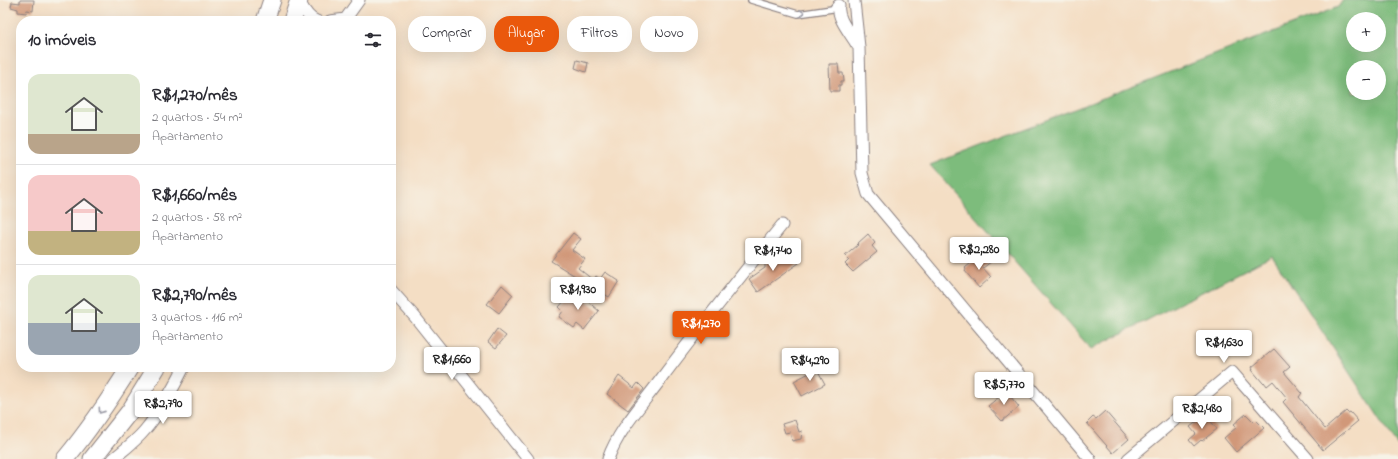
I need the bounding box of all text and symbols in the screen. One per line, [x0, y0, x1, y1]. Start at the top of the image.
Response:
one-way arrow [799, 9, 805, 18]
map controls [1346, 12, 1386, 100]
button: + [1346, 12, 1386, 52]
chip: Comprar [408, 16, 486, 52]
chip: Alugar [494, 16, 559, 52]
chip: Filtros [567, 16, 632, 52]
chip: Novo [640, 16, 698, 52]
text: 10 imóveis [28, 28, 97, 53]
icon: filters [362, 29, 384, 51]
button: − [1346, 60, 1386, 100]
text: R$1,270/mês [152, 83, 238, 108]
icon: home [60, 90, 108, 138]
text: 2 quartos · 54 m² [152, 108, 243, 127]
text: Apartamento [152, 127, 223, 146]
text: R$1,660/mês [152, 183, 237, 208]
icon: home [60, 191, 108, 239]
text: 2 quartos · 58 m² [152, 208, 242, 227]
text: Apartamento [152, 227, 223, 246]
pin: R$2,280 [942, 237, 1016, 271]
pin: R$1,740 [736, 238, 810, 272]
text: R$2,280 [959, 240, 999, 259]
text: R$1,740 [754, 241, 792, 260]
pin: R$1,930 [541, 277, 615, 311]
text: R$1,930 [560, 280, 596, 299]
text: R$2,790/mês [152, 283, 237, 308]
icon: home [60, 291, 108, 339]
text: 3 quartos · 116 m² [152, 308, 243, 327]
pin: R$1,270 [664, 311, 738, 345]
text: R$1,270 [682, 314, 720, 333]
text: Apartamento [152, 327, 223, 346]
pin: R$1,630 [1187, 330, 1261, 364]
text: R$1,630 [1205, 333, 1243, 352]
pin: R$1,660 [415, 347, 489, 381]
pin: R$4,290 [773, 348, 847, 382]
text: R$1,660 [433, 350, 471, 369]
text: R$4,290 [791, 351, 829, 370]
pin: R$5,770 [967, 372, 1041, 406]
text: R$5,770 [983, 375, 1025, 394]
pin: R$2,790 [126, 391, 200, 425]
text: R$2,790 [144, 394, 182, 413]
pin: R$2,480 [1165, 396, 1239, 430]
text: R$2,480 [1182, 399, 1222, 418]
one-way arrow [99, 407, 106, 414]

